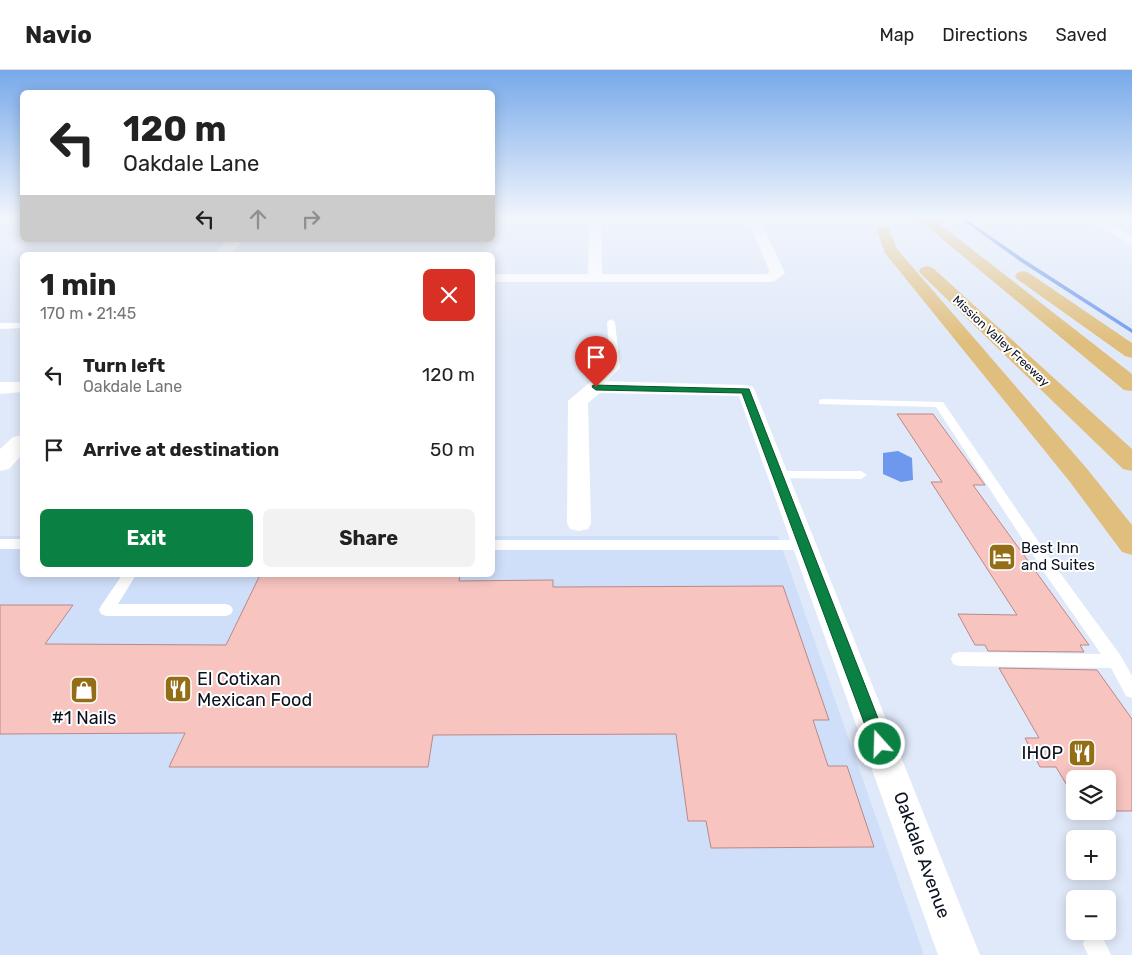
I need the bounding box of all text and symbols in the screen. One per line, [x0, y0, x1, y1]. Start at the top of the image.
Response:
text: Navio [25, 21, 92, 49]
text: Map [879, 24, 914, 46]
text: Directions [942, 24, 1028, 46]
text: Saved [1056, 24, 1107, 46]
text: 120 m [123, 108, 226, 150]
icon: left [40, 110, 105, 175]
text: Oakdale Lane [123, 150, 259, 177]
icon: left [191, 205, 219, 233]
icon: ahead [244, 205, 272, 233]
icon: right [297, 205, 325, 233]
text: 1 min [40, 267, 117, 303]
button: close [423, 269, 475, 321]
street label: Mission Valley Freeway [950, 293, 1052, 390]
text: 170 m · 21:45 [40, 304, 136, 323]
pin [575, 336, 617, 387]
icon: arrive [582, 343, 610, 371]
text: Turn left [83, 354, 165, 377]
icon: left [40, 361, 68, 389]
text: 120 m [422, 363, 475, 386]
text: Oakdale Lane [83, 377, 182, 396]
icon: arrive [40, 436, 68, 464]
text: Arrive at destination [83, 438, 279, 461]
text: 50 m [430, 438, 475, 461]
button: Exit [40, 509, 253, 567]
button: Share [263, 509, 475, 567]
place label: Best Inn and Suites [1021, 539, 1095, 574]
hotel icon: Best Inn and Suites [987, 542, 1017, 572]
place label: El Cotixan Mexican Food [197, 668, 312, 711]
restaurant icon: El Cotixan Mexican Food [163, 674, 193, 704]
shop icon: #1 Nails [69, 675, 99, 705]
place label: #1 Nails [51, 707, 117, 729]
position arrow [853, 717, 905, 769]
restaurant icon: IHOP [1067, 738, 1097, 768]
place label: IHOP [1021, 742, 1063, 764]
map controls [1066, 770, 1116, 940]
button: layers [1066, 770, 1116, 820]
street label: Oakdale Avenue [889, 789, 955, 921]
button: + [1066, 830, 1116, 880]
button: − [1066, 890, 1116, 940]

